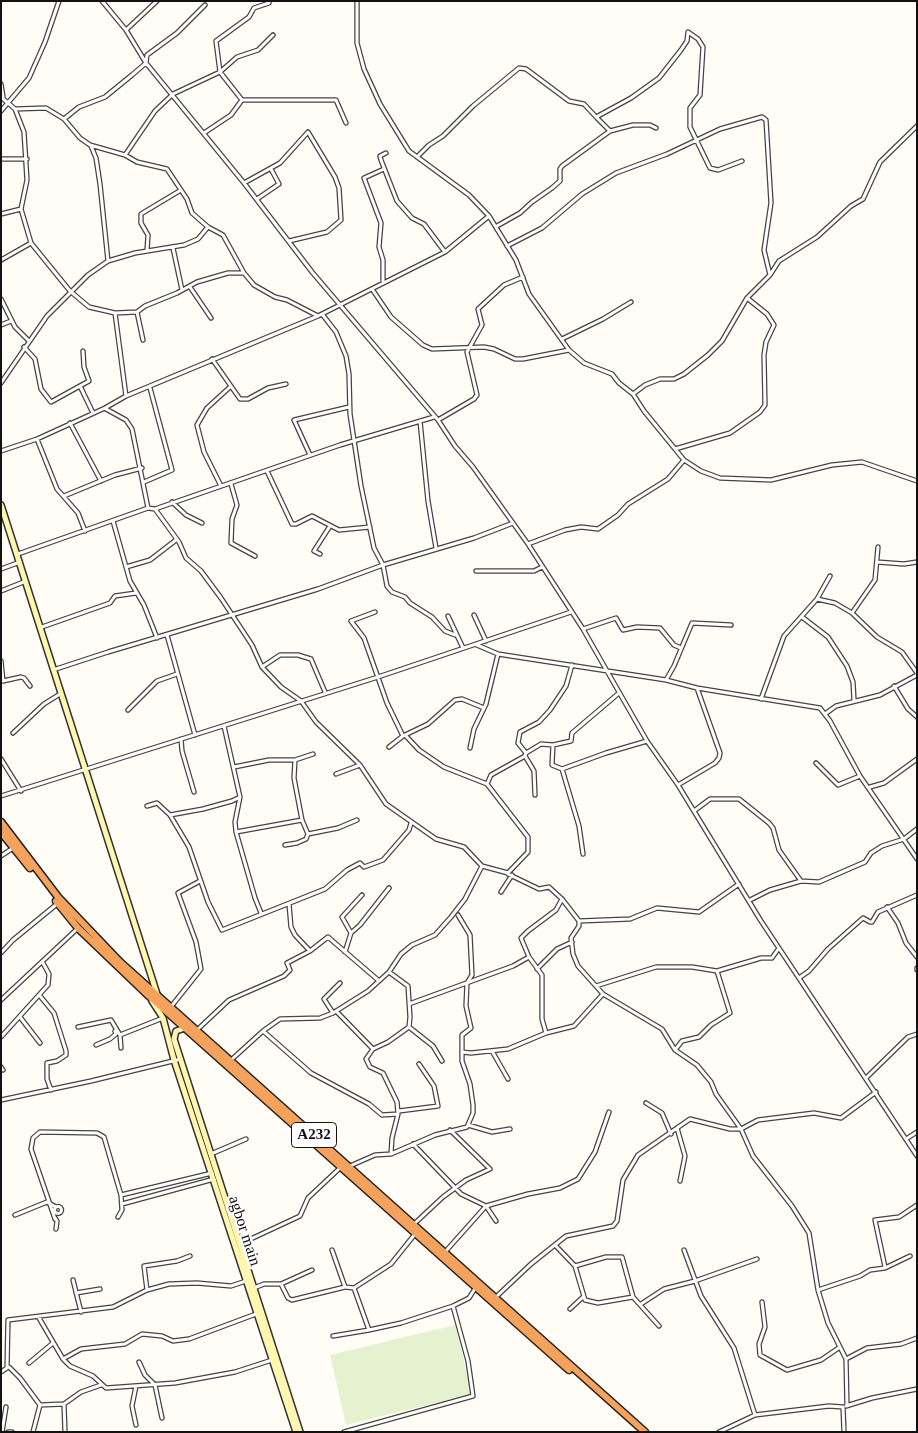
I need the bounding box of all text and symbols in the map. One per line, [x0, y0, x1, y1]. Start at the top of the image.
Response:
road number: A232 [292, 1122, 336, 1148]
street label: agbor main [224, 1194, 264, 1268]

